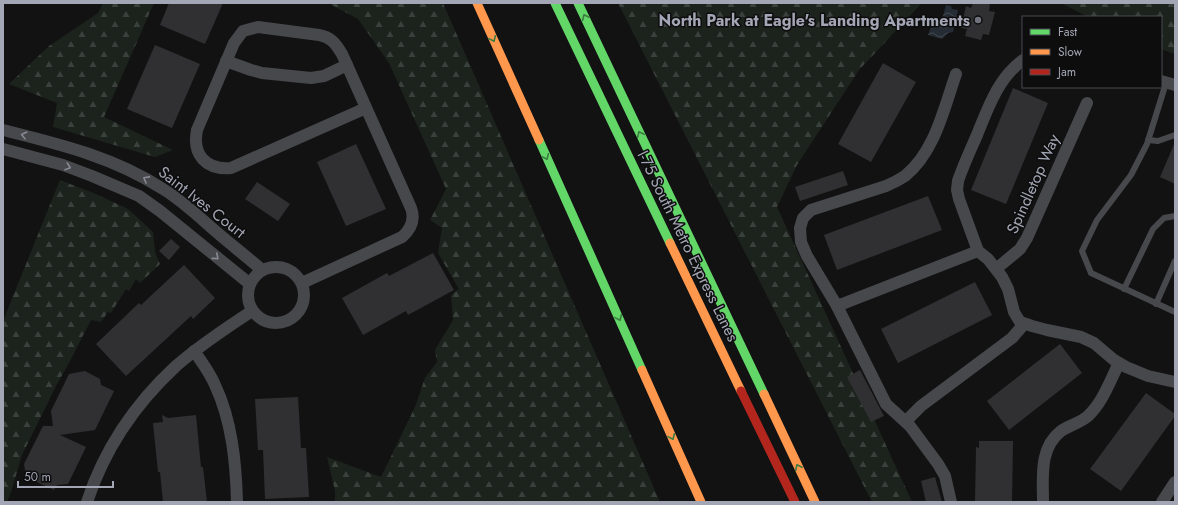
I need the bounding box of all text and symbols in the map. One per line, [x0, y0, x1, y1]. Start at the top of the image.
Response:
place label: North Park at Eagle's Landing Apartments [658, 9, 970, 32]
one-way arrow [582, 13, 590, 21]
marker: North Park at Eagle's Landing Apartments [973, 15, 983, 25]
legend [1022, 16, 1162, 88]
text: Fast [1058, 23, 1077, 41]
one-way arrow [488, 34, 496, 42]
text: Slow [1058, 43, 1083, 61]
text: Jam [1056, 63, 1076, 81]
street label: Spindletop Way [1001, 130, 1066, 238]
one-way arrow [637, 131, 645, 138]
one-way arrow [21, 132, 28, 140]
street label: I-75 South Metro Express Lanes [632, 147, 744, 345]
one-way arrow [541, 153, 549, 160]
street label: Saint Ives Court [153, 161, 251, 244]
one-way arrow [64, 162, 71, 170]
one-way arrow [143, 176, 151, 184]
one-way arrow [212, 253, 219, 260]
one-way arrow [614, 314, 622, 322]
one-way arrow [667, 432, 675, 440]
scale bar [18, 463, 113, 489]
one-way arrow [795, 463, 803, 471]
text: 50 m [24, 468, 51, 486]

